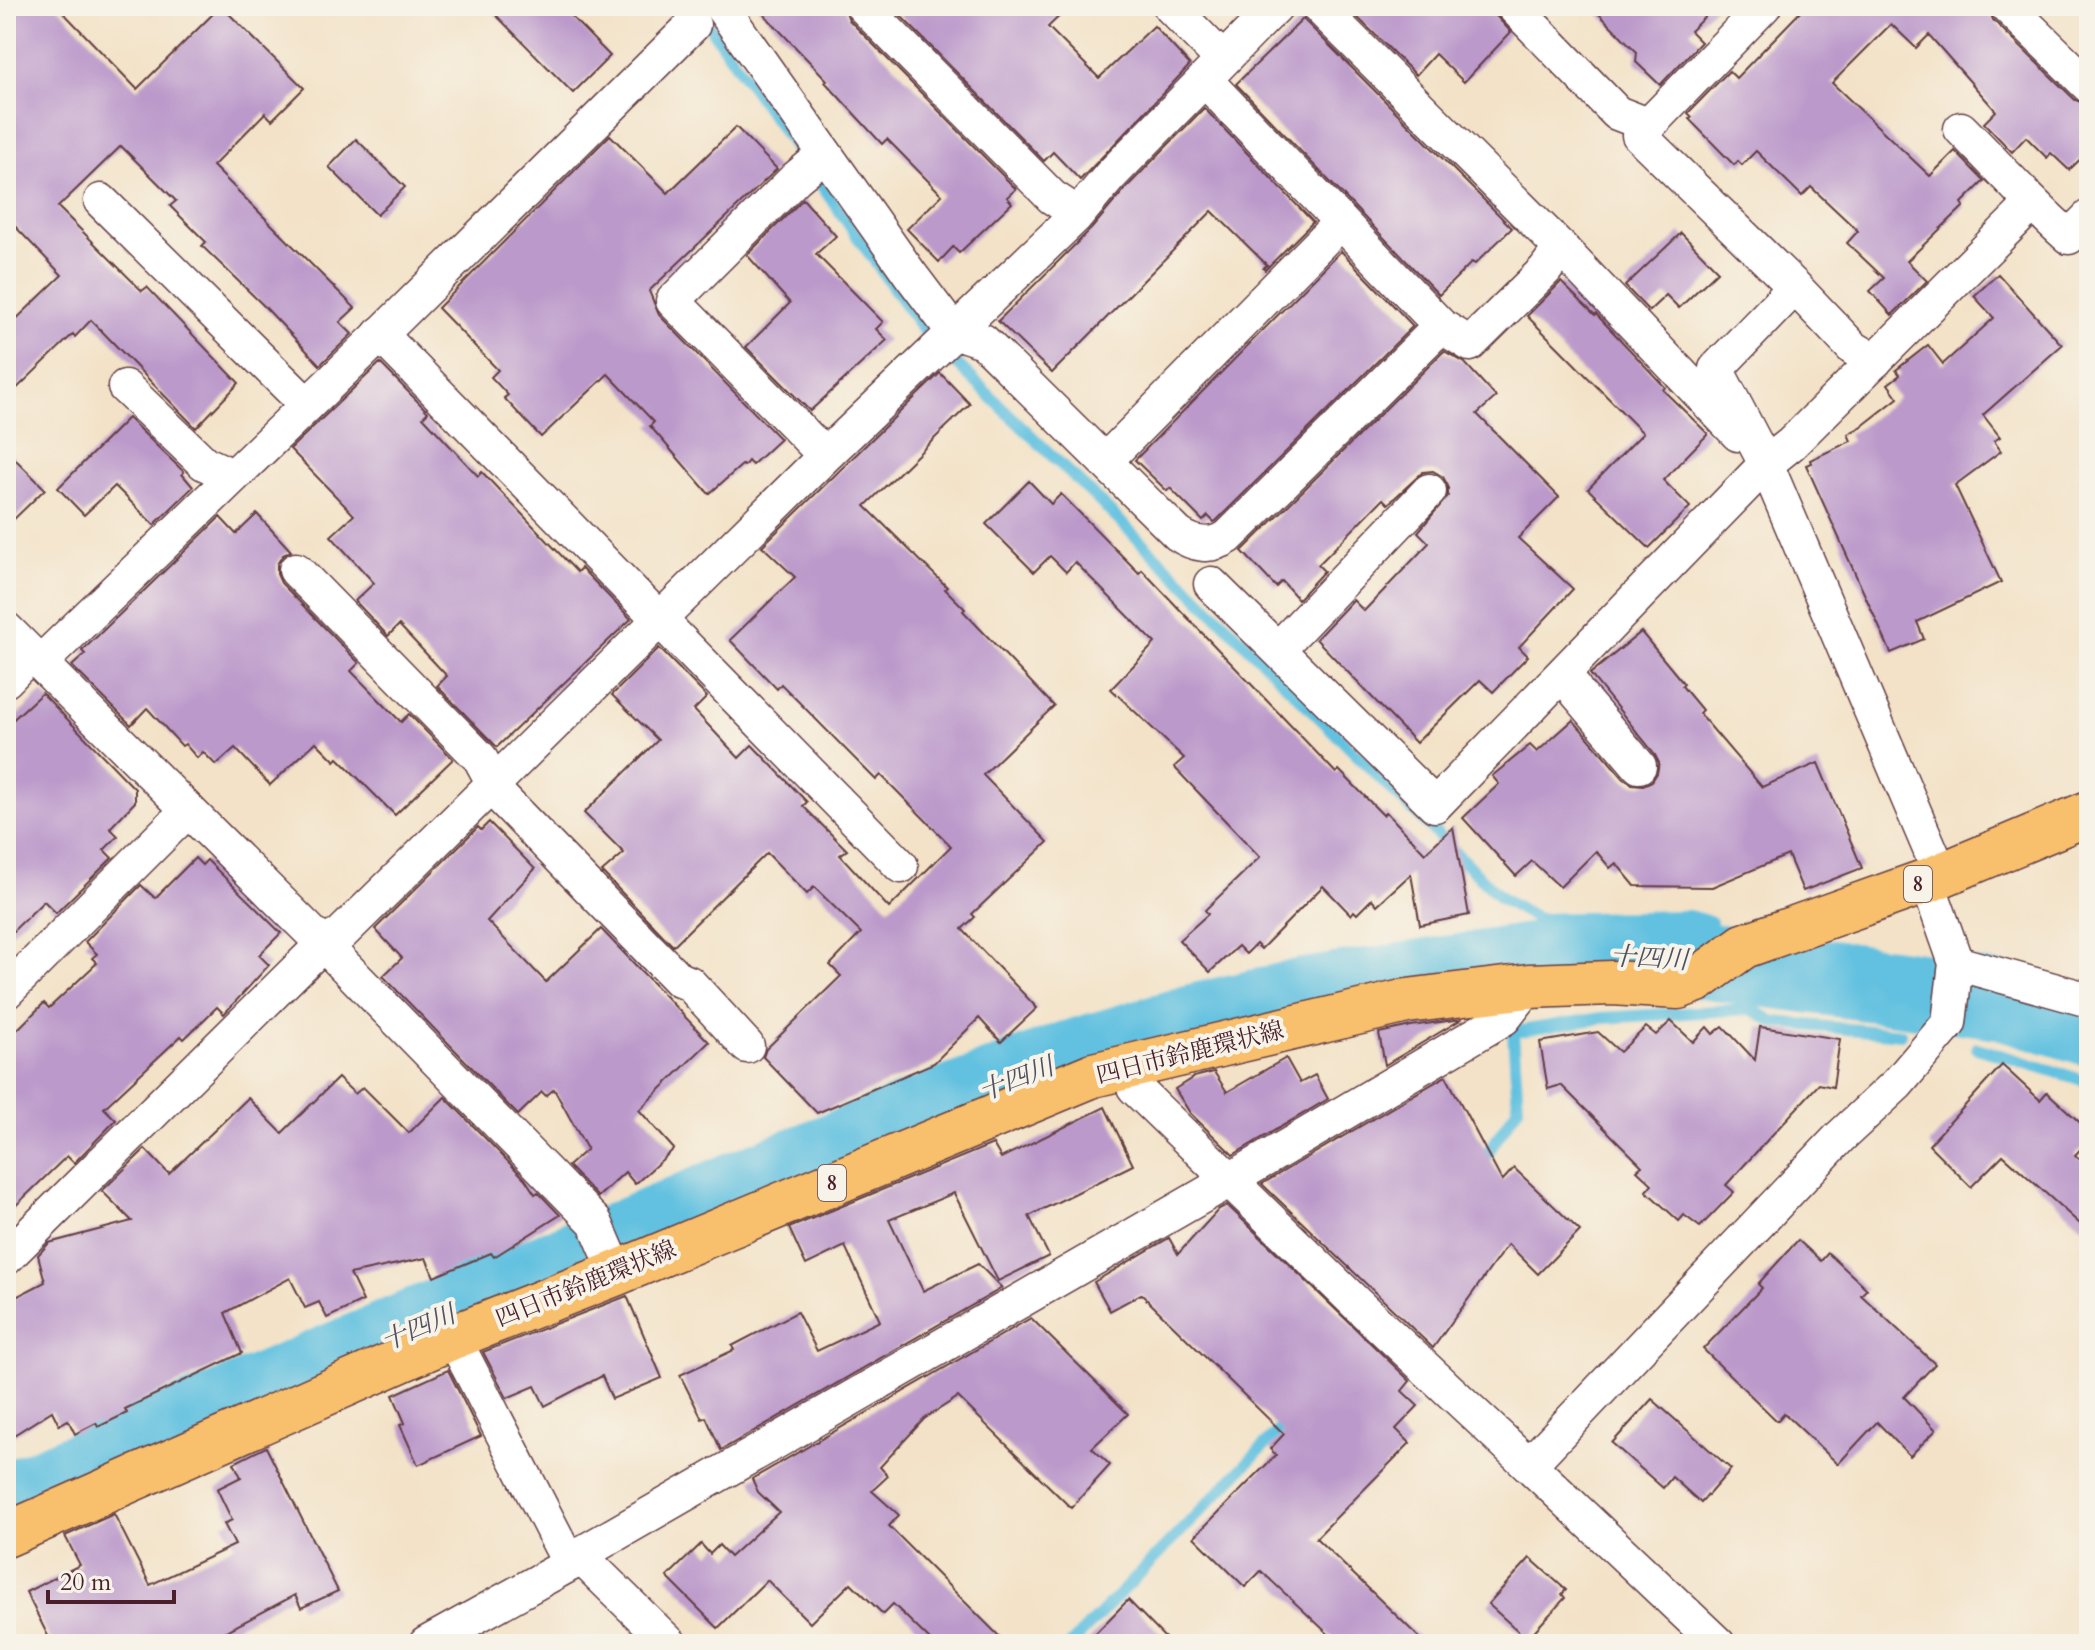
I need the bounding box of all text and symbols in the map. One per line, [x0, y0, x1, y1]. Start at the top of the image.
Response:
road number: 8 [1904, 866, 1932, 902]
water label: 十四川 [1609, 938, 1692, 978]
street label: 四日市鈴鹿環状線 [1093, 1014, 1287, 1092]
water label: 十四川 [973, 1048, 1061, 1109]
road number: 8 [818, 1165, 846, 1201]
street label: 四日市鈴鹿環状線 [491, 1233, 681, 1335]
water label: 十四川 [375, 1295, 463, 1359]
scale bar [48, 1554, 174, 1604]
text: 20 m [60, 1566, 112, 1599]

